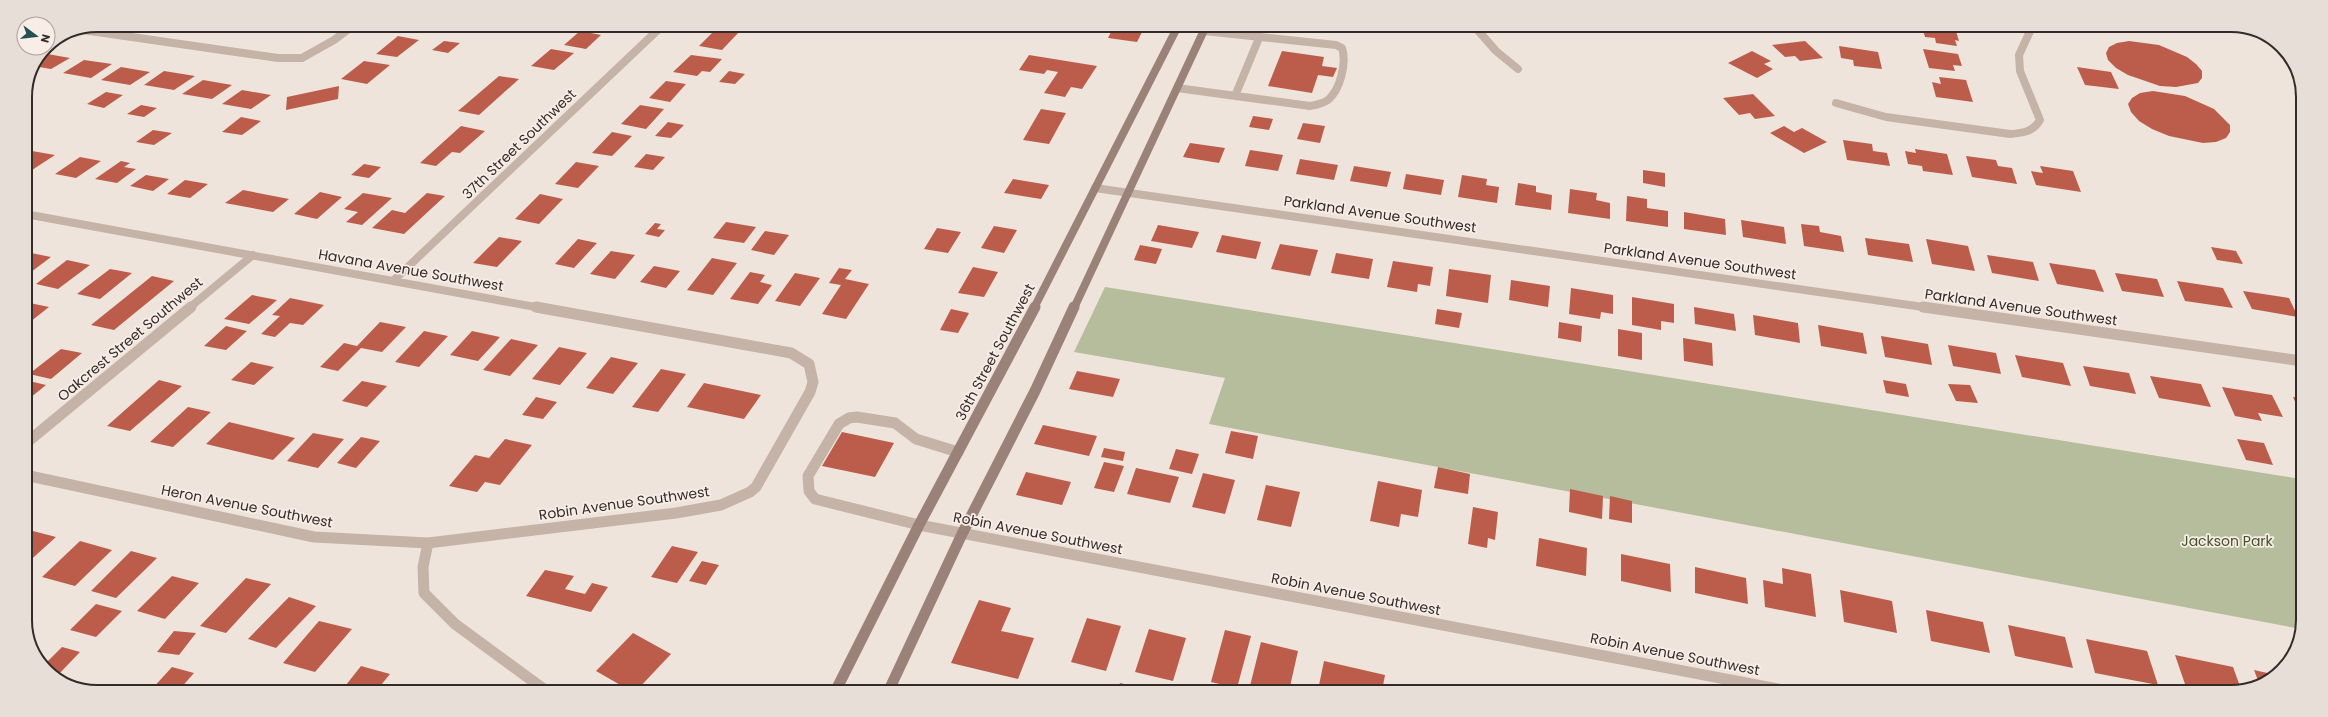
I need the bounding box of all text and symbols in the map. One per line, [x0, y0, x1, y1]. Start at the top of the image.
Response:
north arrow [16, 16, 56, 56]
text: N [37, 33, 54, 45]
street label: 37th Street Southwest [458, 84, 580, 204]
street label: Parkland Avenue Southwest [1282, 191, 1478, 237]
street label: Parkland Avenue Southwest [1602, 238, 1798, 284]
street label: Havana Avenue Southwest [317, 244, 505, 296]
street label: Oakcrest Street Southwest [53, 272, 207, 406]
street label: 36th Street Southwest [950, 280, 1040, 424]
street label: Parkland Avenue Southwest [1923, 284, 2119, 330]
street label: Heron Avenue Southwest [160, 480, 334, 532]
street label: Robin Avenue Southwest [537, 481, 711, 525]
street label: Robin Avenue Southwest [952, 507, 1124, 559]
park label: Jackson Park [2181, 531, 2274, 551]
street label: Robin Avenue Southwest [1270, 568, 1442, 620]
street label: Robin Avenue Southwest [1589, 628, 1761, 680]

